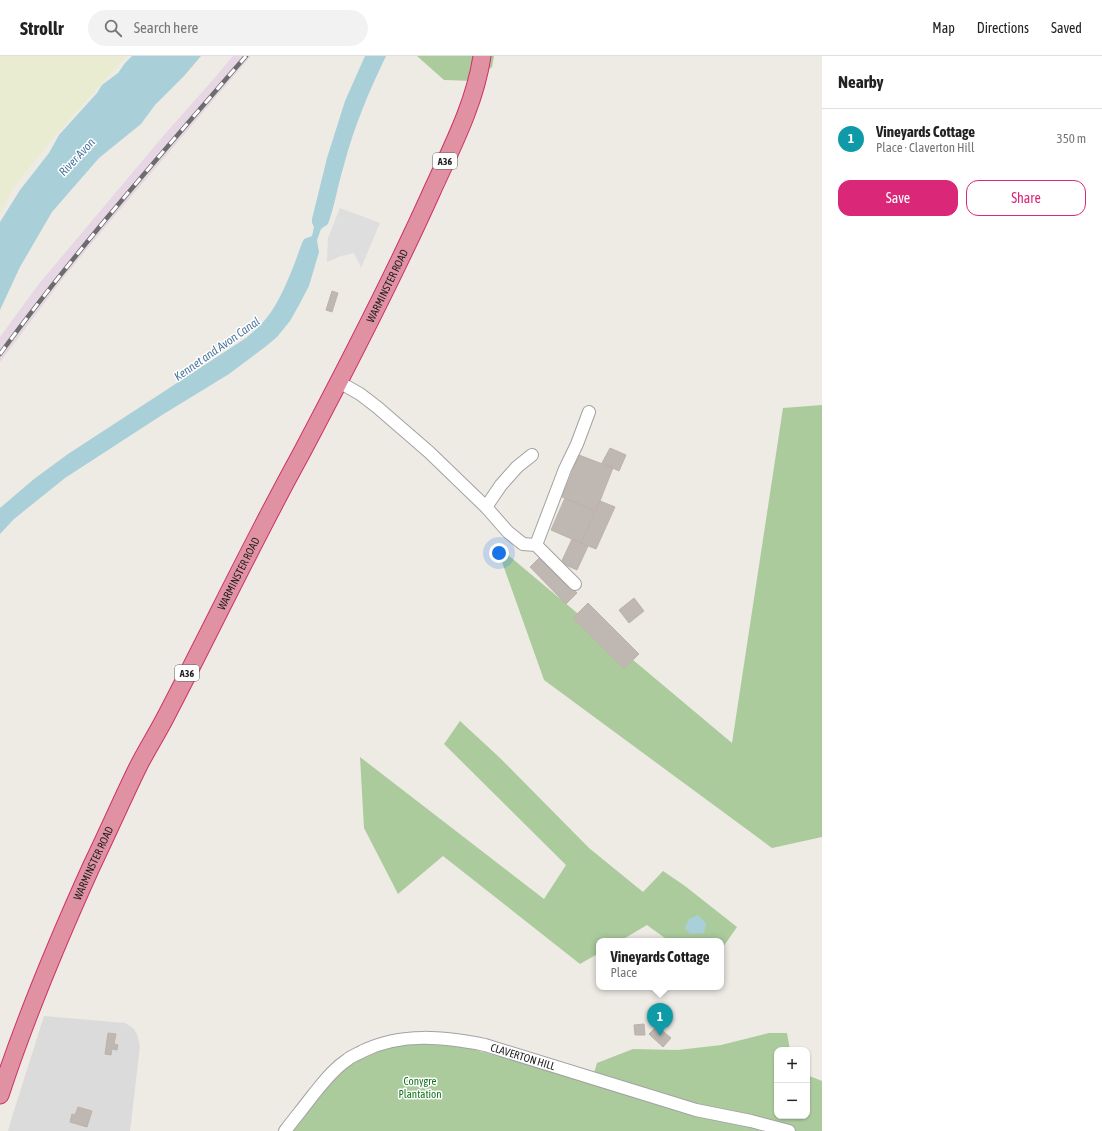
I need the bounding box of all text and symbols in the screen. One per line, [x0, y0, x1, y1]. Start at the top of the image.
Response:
search box [88, 10, 368, 46]
text: Strollr [20, 17, 64, 39]
icon: search [102, 17, 124, 39]
text: Search here [134, 19, 198, 36]
text: Map [932, 20, 955, 36]
text: Directions [977, 20, 1029, 36]
text: Saved [1051, 20, 1082, 36]
text: Nearby [838, 72, 884, 92]
text: Vineyards Cottage [876, 123, 975, 140]
text: 1 [848, 131, 854, 146]
text: 350 m [1057, 131, 1086, 146]
water label: River Avon [56, 135, 98, 179]
text: Place · Claverton Hill [876, 140, 974, 155]
road number: A36 [433, 153, 457, 169]
button: Save [838, 180, 958, 216]
button: Share [966, 180, 1086, 216]
street label: WARMINSTER ROAD [364, 247, 410, 324]
water label: Kennet and Avon Canal [171, 314, 263, 384]
street label: WARMINSTER ROAD [215, 535, 262, 612]
your location [489, 543, 509, 563]
road number: A36 [175, 665, 199, 681]
street label: WARMINSTER ROAD [71, 824, 115, 902]
popup [596, 938, 724, 990]
text: Vineyards Cottage [610, 948, 710, 965]
text: Place [610, 965, 637, 980]
pin: 1 [647, 1003, 673, 1036]
street label: CLAVERTON HILL [489, 1041, 557, 1072]
map controls [774, 1047, 810, 1119]
button: + [774, 1047, 810, 1083]
park label: Conygre Plantation [398, 1075, 442, 1100]
button: − [774, 1083, 810, 1119]

